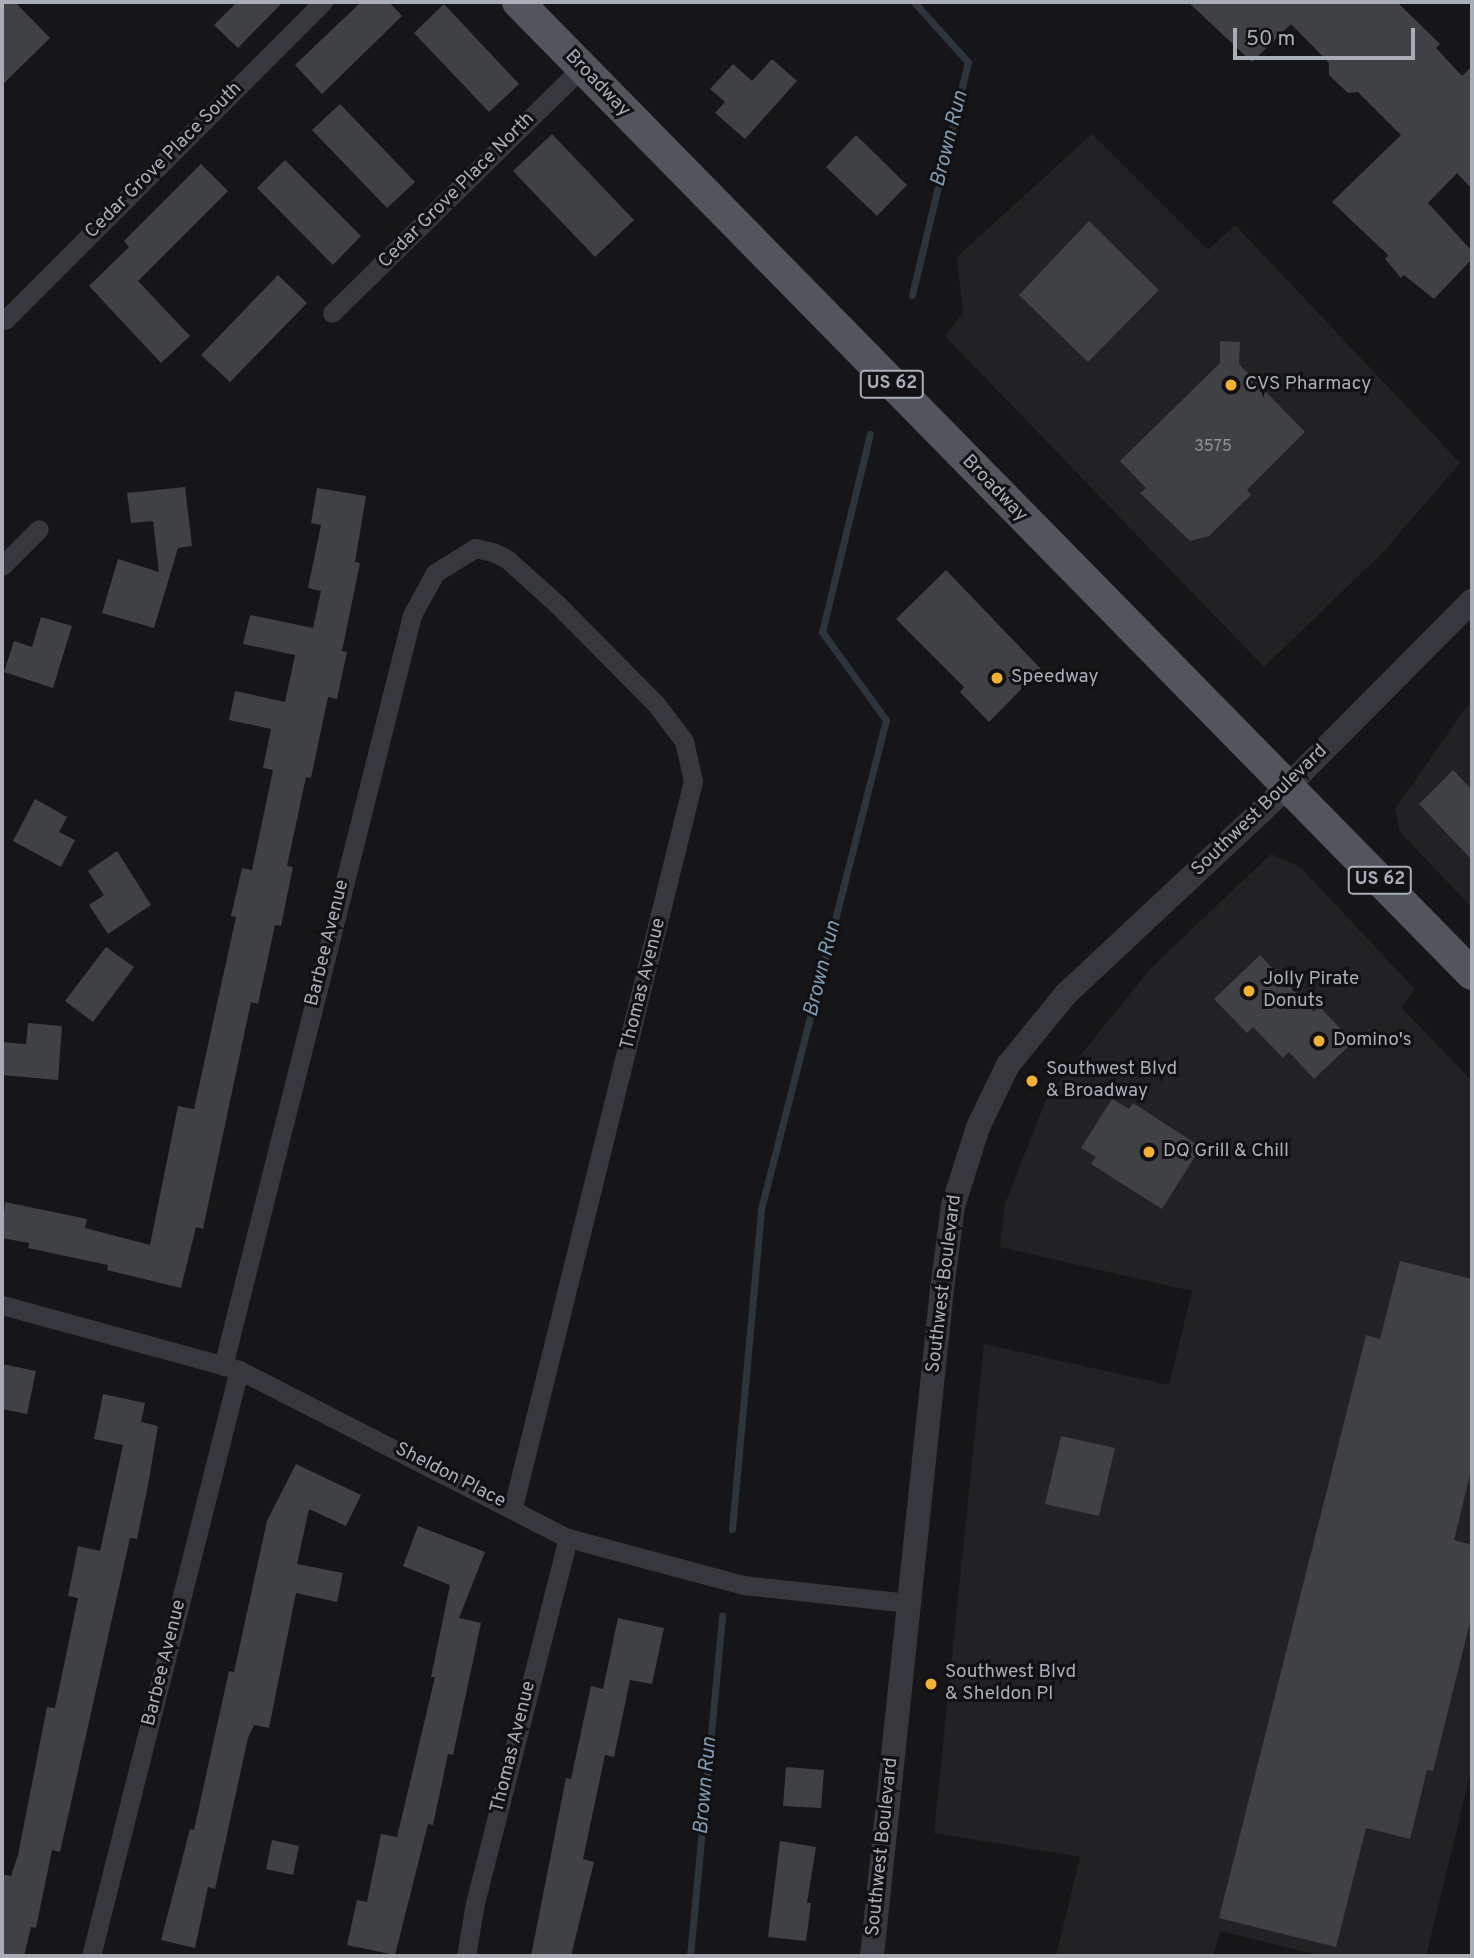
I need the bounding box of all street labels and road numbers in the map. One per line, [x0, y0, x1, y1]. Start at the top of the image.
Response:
street label: Broadway [559, 46, 635, 122]
street label: Cedar Grove Place South [81, 78, 247, 244]
street label: Cedar Grove Place North [374, 108, 540, 274]
road number: US 62 [859, 370, 925, 398]
street label: Broadway [956, 451, 1032, 527]
street label: Southwest Boulevard [1188, 740, 1332, 882]
road number: US 62 [1347, 866, 1413, 894]
street label: Barbee Avenue [301, 877, 355, 1009]
street label: Thomas Avenue [617, 915, 671, 1053]
street label: Southwest Boulevard [923, 1194, 967, 1374]
street label: Sheldon Place [391, 1438, 509, 1514]
street label: Barbee Avenue [138, 1597, 192, 1729]
street label: Thomas Avenue [487, 1678, 541, 1816]
street label: Southwest Boulevard [862, 1757, 904, 1937]

